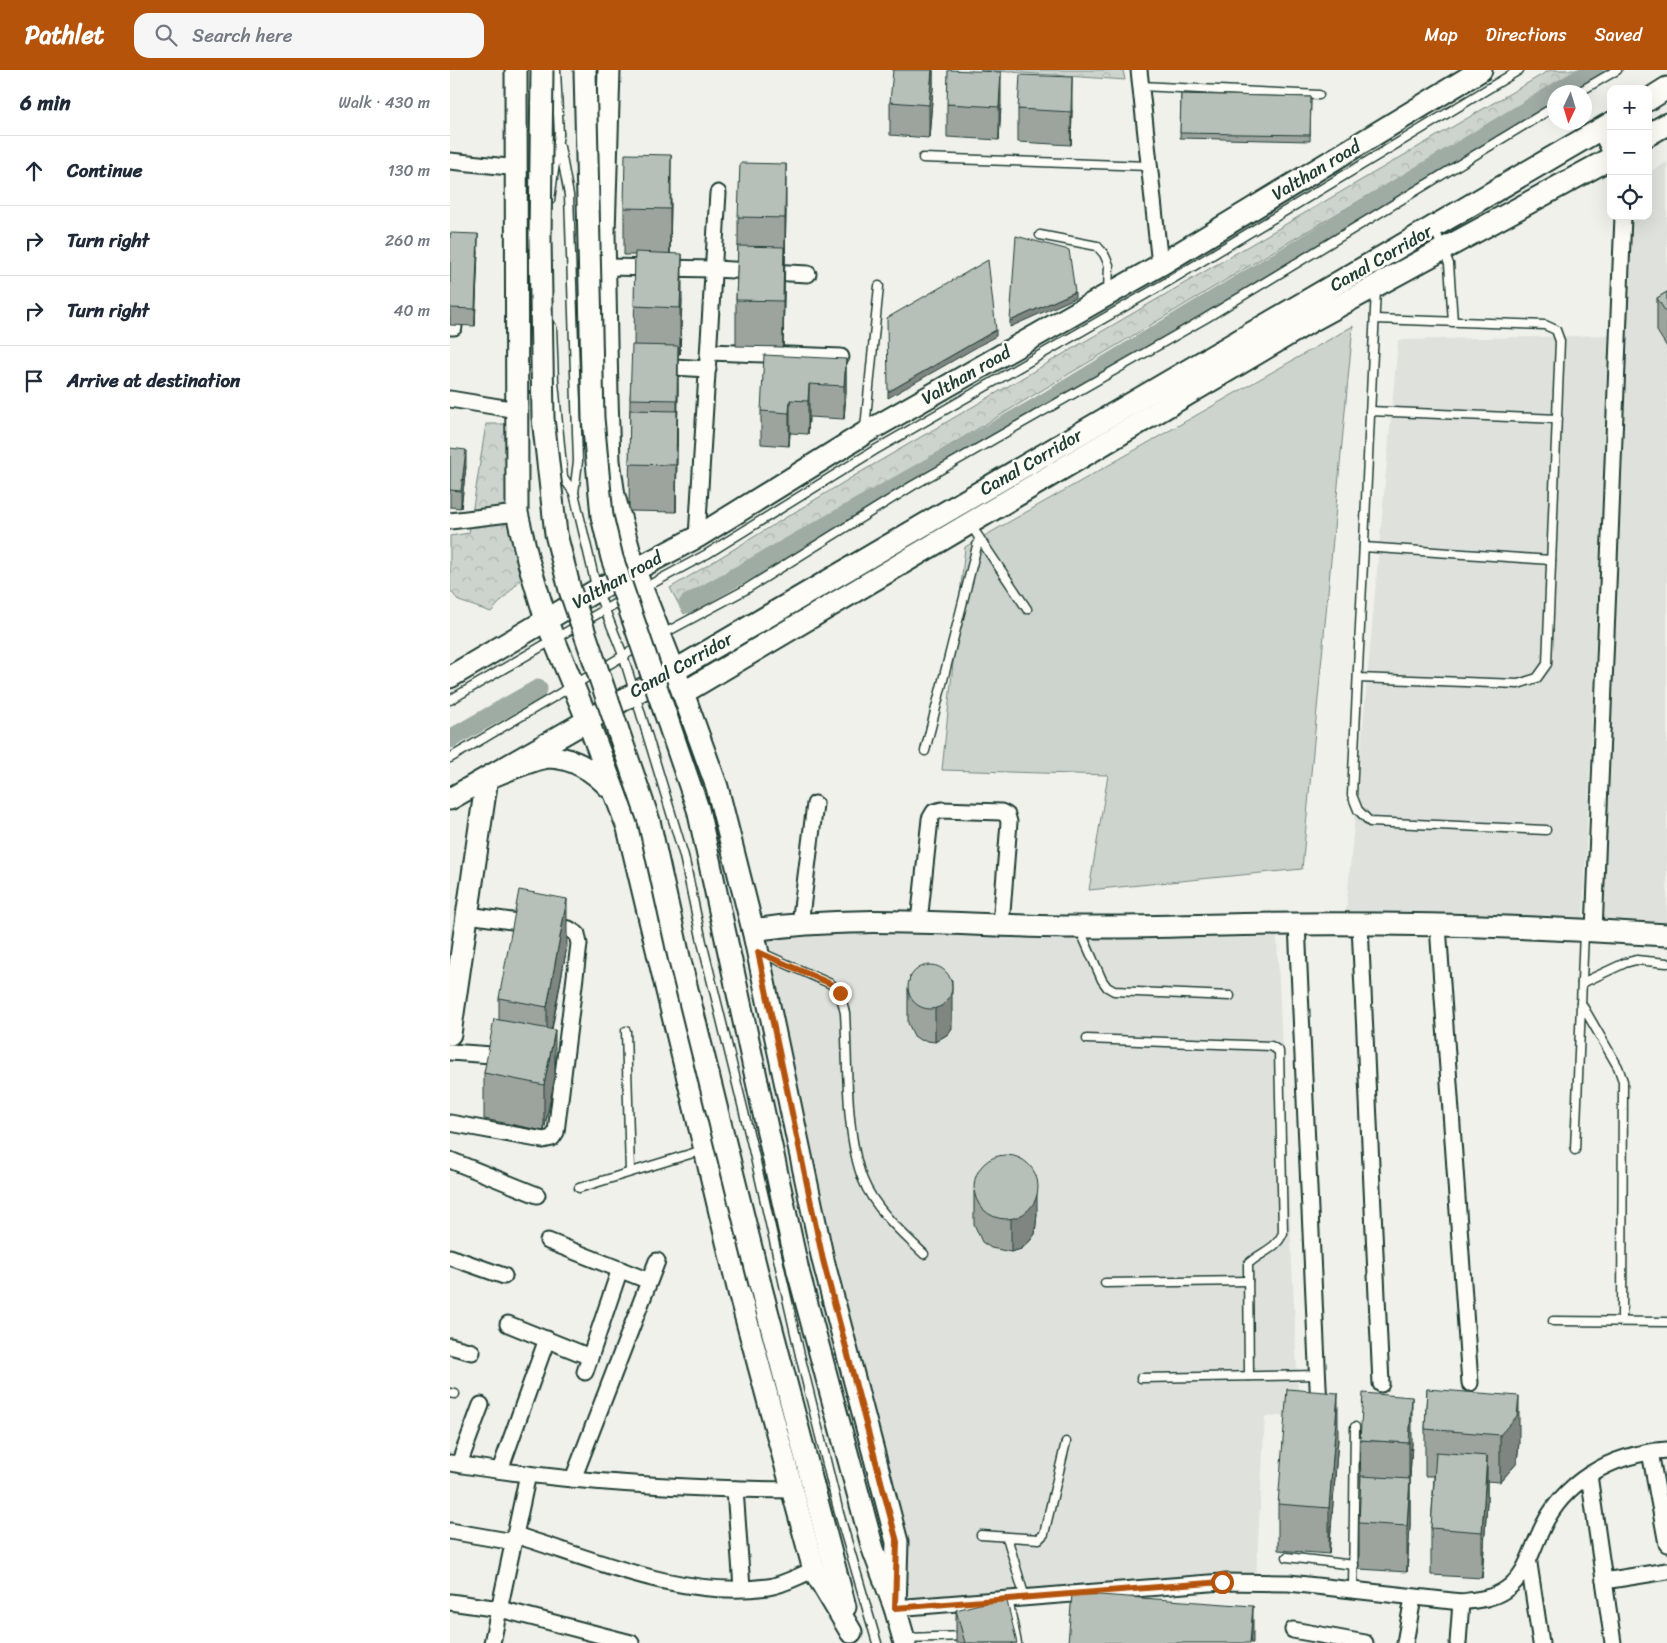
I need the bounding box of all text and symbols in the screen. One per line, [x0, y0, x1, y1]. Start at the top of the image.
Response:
search box [134, 13, 484, 58]
text: Pathlet [25, 14, 104, 56]
text: Search here [192, 19, 292, 52]
text: Map [1425, 19, 1458, 51]
text: Directions [1486, 19, 1567, 51]
text: Saved [1595, 19, 1642, 51]
icon: search [152, 21, 180, 49]
text: 6 min [20, 84, 71, 122]
north arrow [1547, 85, 1592, 130]
map controls [1607, 85, 1652, 220]
button: + [1607, 85, 1652, 130]
text: Walk · 430 m [339, 88, 430, 117]
street label: Valthan road [1265, 130, 1368, 209]
button: − [1607, 130, 1652, 175]
text: Continue [67, 154, 143, 187]
text: 130 m [388, 156, 430, 185]
icon: ahead [20, 157, 48, 185]
button: locate [1607, 175, 1652, 220]
street label: Canal Corridor [1323, 215, 1440, 301]
text: Turn right [67, 224, 149, 257]
text: 260 m [385, 226, 430, 255]
icon: right [20, 227, 48, 255]
text: Turn right [67, 294, 149, 327]
text: 40 m [393, 296, 430, 325]
icon: right [20, 297, 48, 325]
street label: Valthan road [915, 336, 1018, 414]
text: Arrive at destination [67, 364, 240, 397]
icon: arrive [20, 367, 48, 395]
street label: Canal Corridor [973, 419, 1090, 505]
street label: Valthan road [566, 541, 669, 618]
street label: Canal Corridor [623, 622, 740, 707]
route end [829, 982, 852, 1005]
route start [1211, 1571, 1234, 1594]

